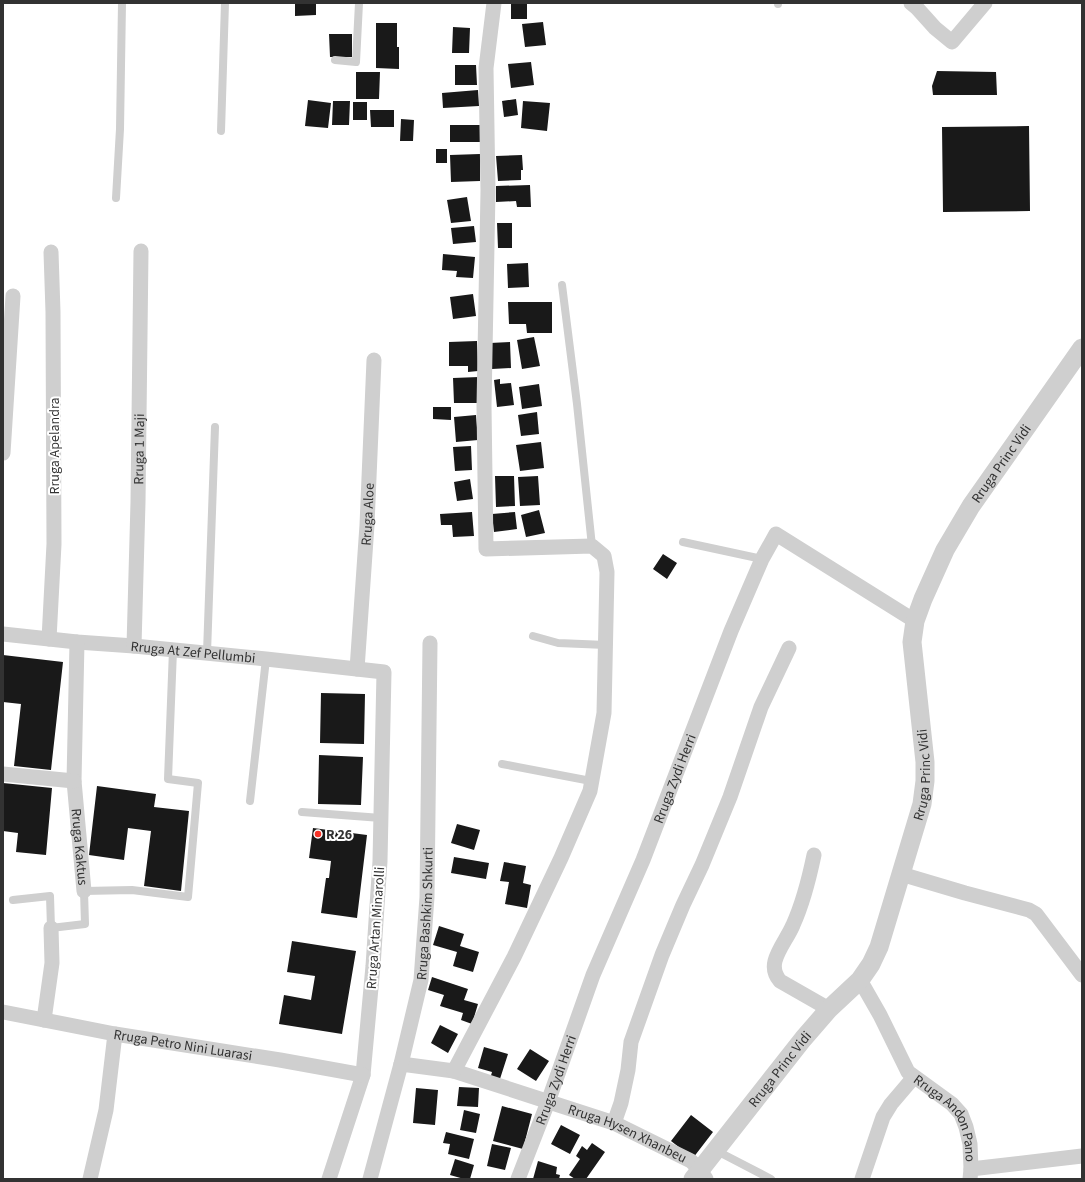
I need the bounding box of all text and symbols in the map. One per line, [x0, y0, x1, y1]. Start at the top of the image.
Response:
street label: Rruga Apelandra [45, 397, 65, 495]
street label: Rruga 1 Maji [129, 413, 150, 485]
street label: Rruga Princ Vidi [967, 421, 1036, 508]
street label: Rruga Aloe [357, 483, 380, 547]
street label: Rruga At Zef Pellumbi [130, 637, 256, 669]
street label: Rruga Princ Vidi [909, 728, 936, 823]
street label: Rruga Zydi Herri [649, 731, 701, 827]
street label: Rruga Kaktus [66, 807, 92, 886]
place label: R 26 [326, 825, 352, 845]
marker: R 26 [313, 829, 323, 839]
street label: Rruga Bashkim Shkurti [412, 847, 439, 981]
street label: Rruga Artan Minarolli [362, 866, 390, 990]
street label: Rruga Petro Nini Luarasi [112, 1025, 254, 1066]
street label: Rruga Princ Vidi [744, 1027, 817, 1112]
street label: Rruga Zydi Herri [531, 1033, 582, 1128]
street label: Rruga Andon Pano [909, 1070, 980, 1162]
street label: Rruga Hysen Xhanbeu [565, 1100, 690, 1168]

